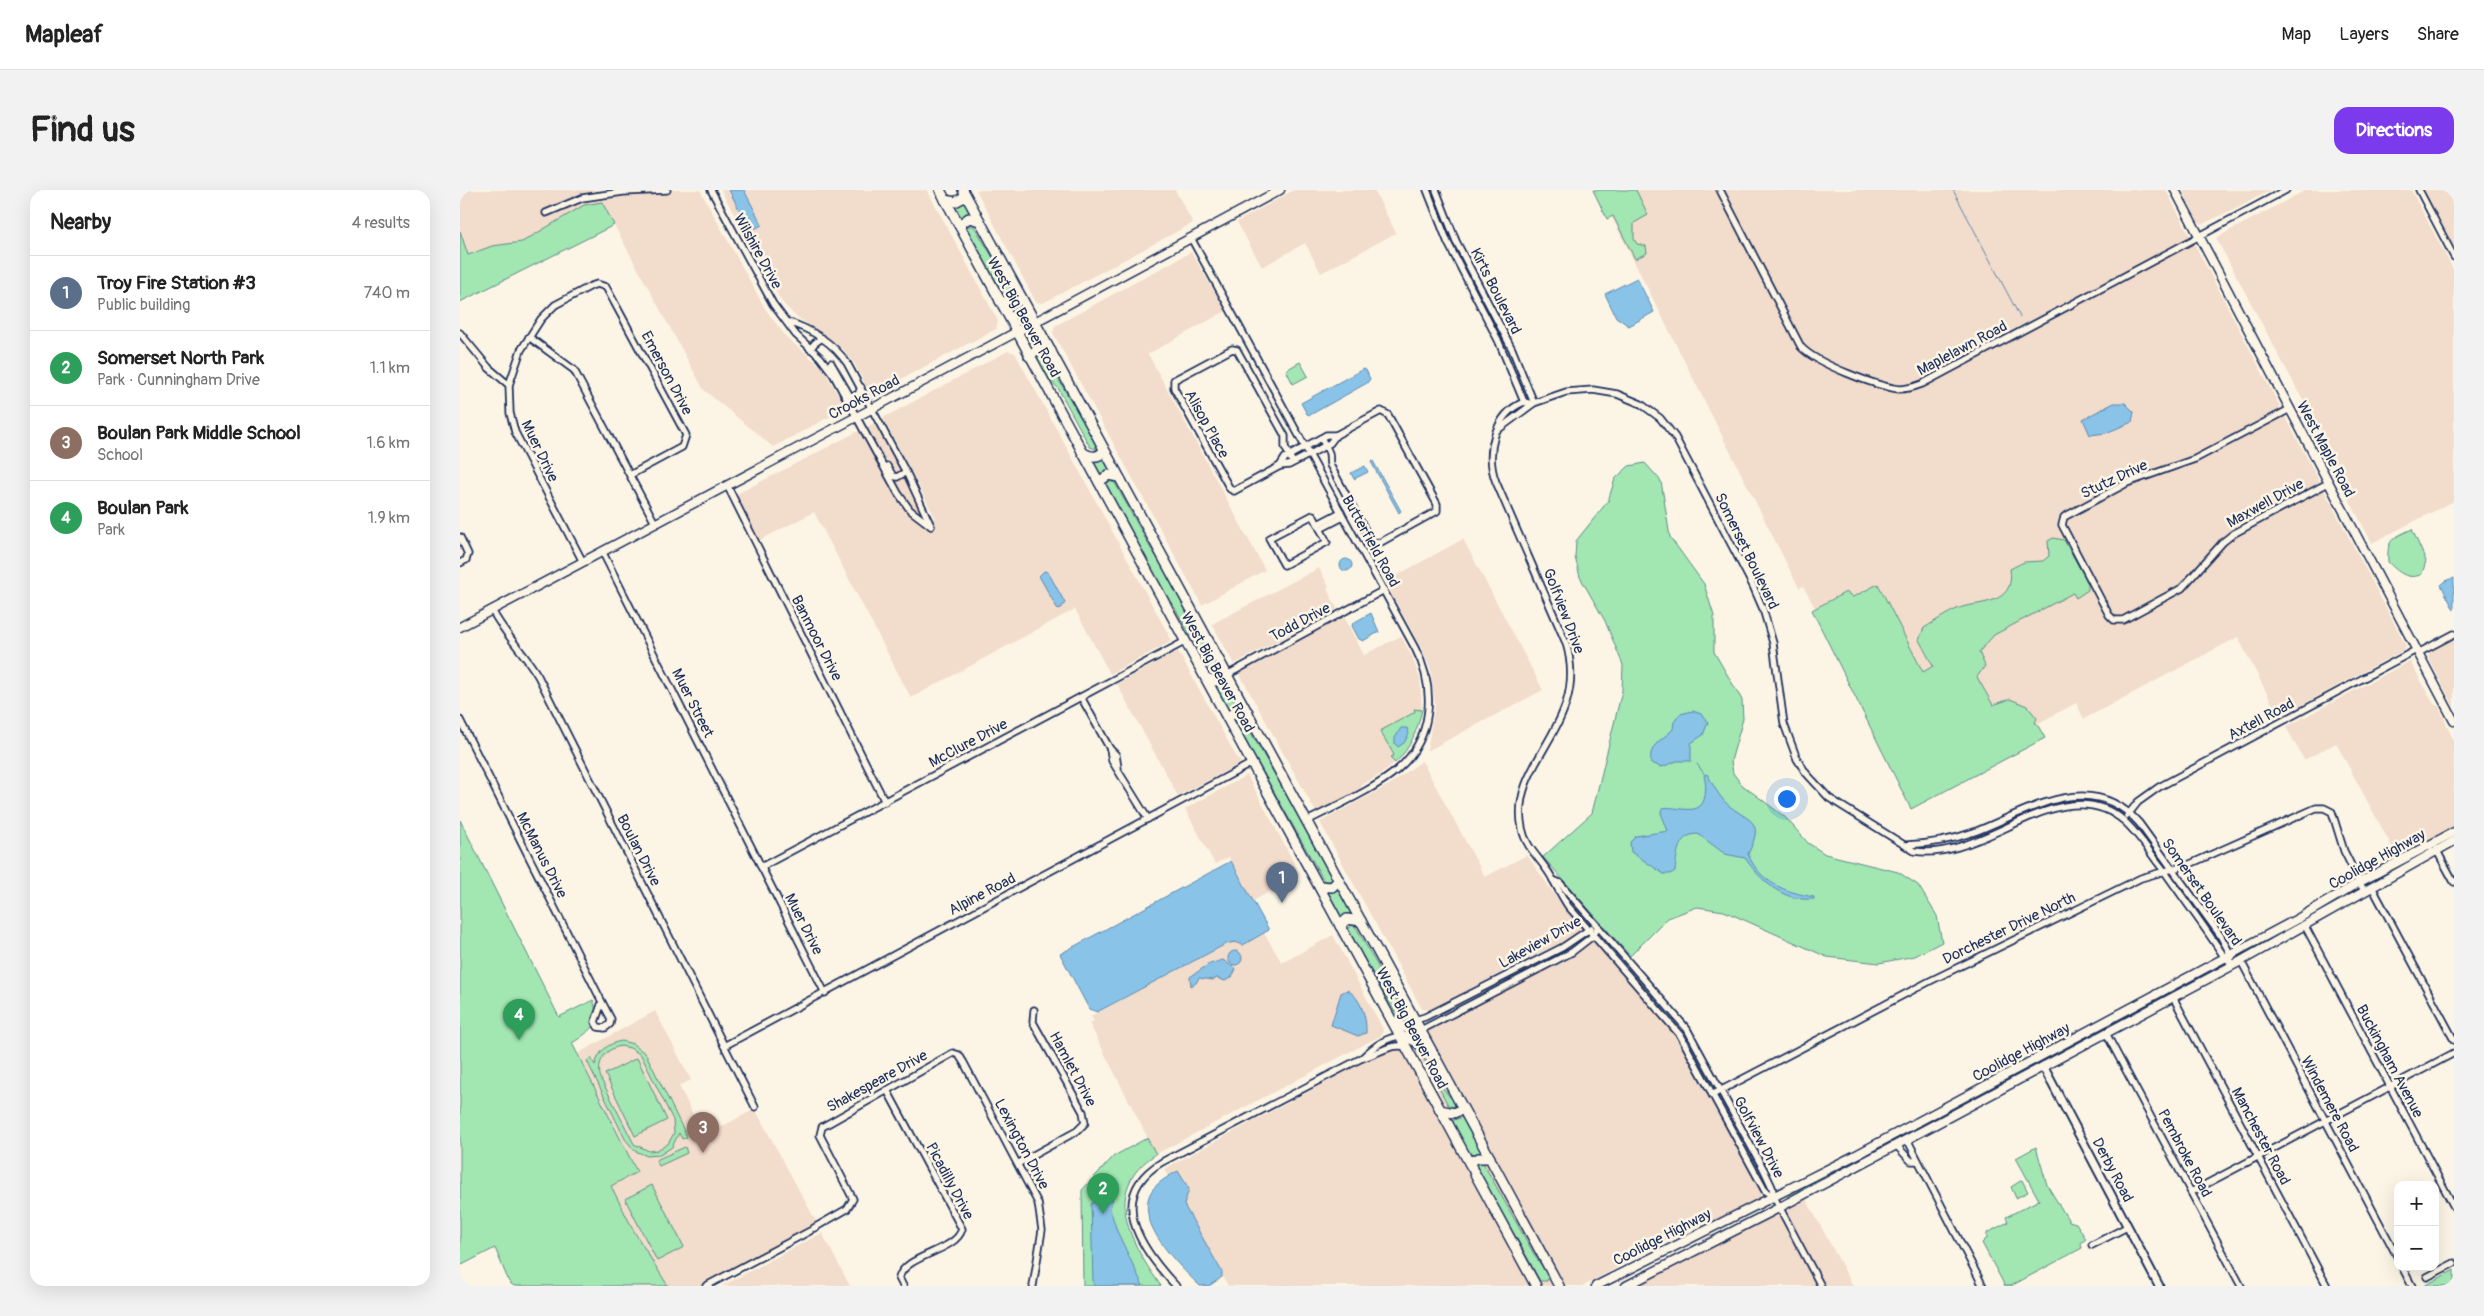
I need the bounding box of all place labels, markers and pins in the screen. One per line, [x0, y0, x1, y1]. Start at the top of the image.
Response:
pin: 1 [1266, 862, 1298, 903]
pin: 4 [503, 999, 535, 1040]
pin: 3 [687, 1112, 719, 1153]
pin: 2 [1087, 1173, 1119, 1214]

